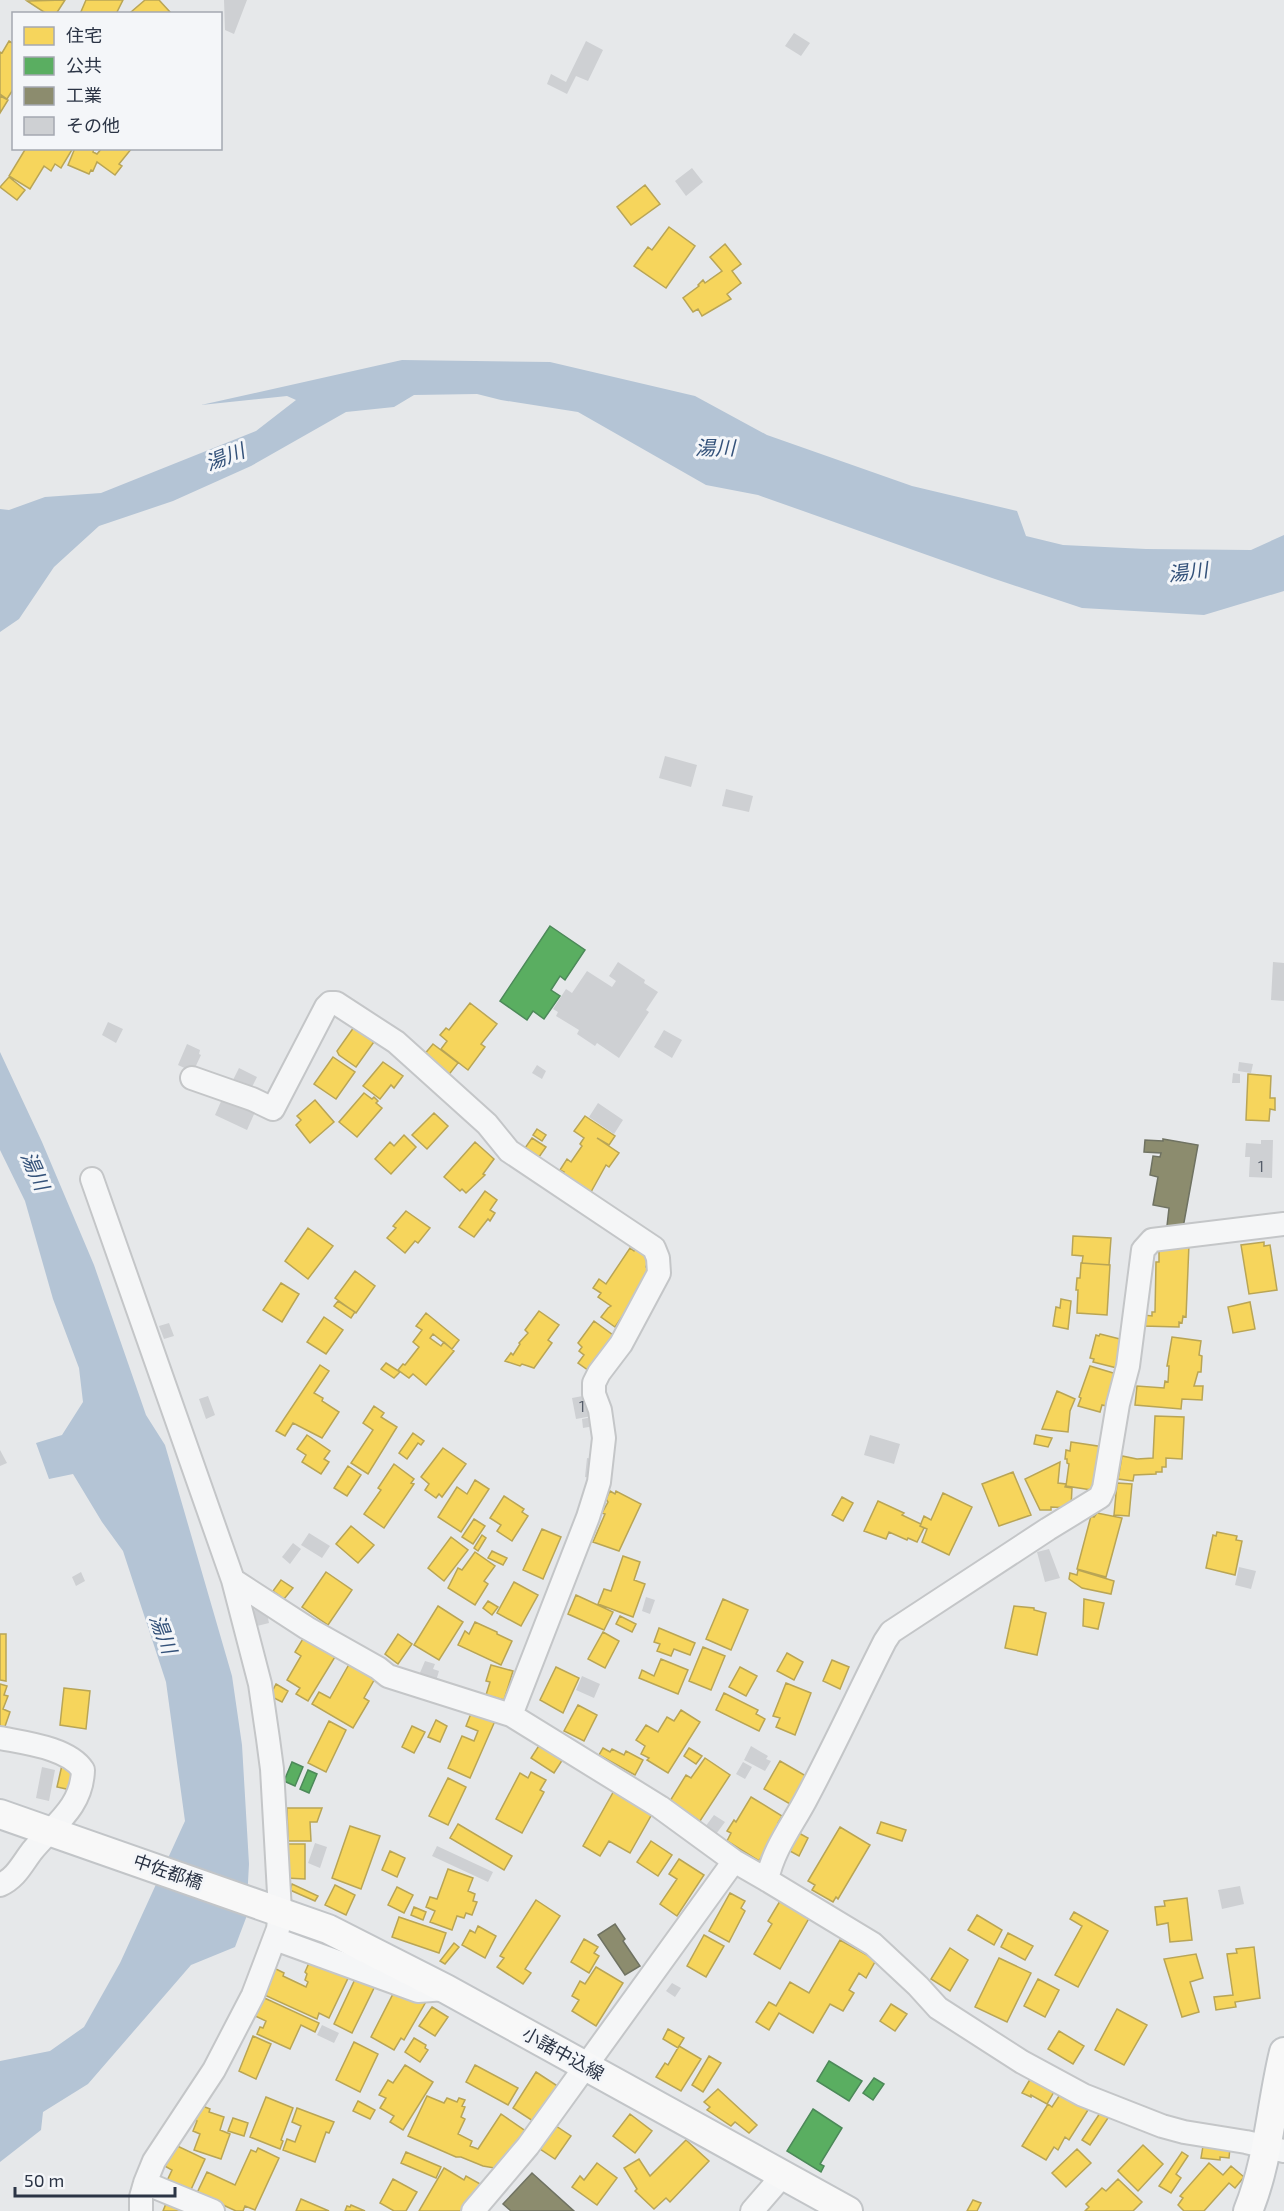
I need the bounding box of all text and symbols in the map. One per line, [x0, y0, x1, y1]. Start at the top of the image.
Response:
legend [12, 12, 222, 150]
text: 住宅 [66, 24, 102, 46]
text: 公共 [66, 54, 102, 76]
text: 工業 [66, 84, 102, 106]
text: その他 [66, 114, 120, 136]
water label: 湯川 [695, 435, 737, 459]
water label: 湯川 [202, 437, 249, 474]
water label: 湯川 [1167, 556, 1211, 585]
water label: 湯川 [17, 1147, 56, 1196]
house number: 1 [1258, 1157, 1264, 1175]
house number: 1 [579, 1397, 585, 1415]
water label: 湯川 [146, 1611, 183, 1658]
street label: 中佐都橋 [131, 1849, 206, 1893]
street label: 小諸中込線 [519, 2022, 608, 2085]
scale bar [15, 2160, 176, 2198]
text: 50 m [24, 2169, 64, 2191]

